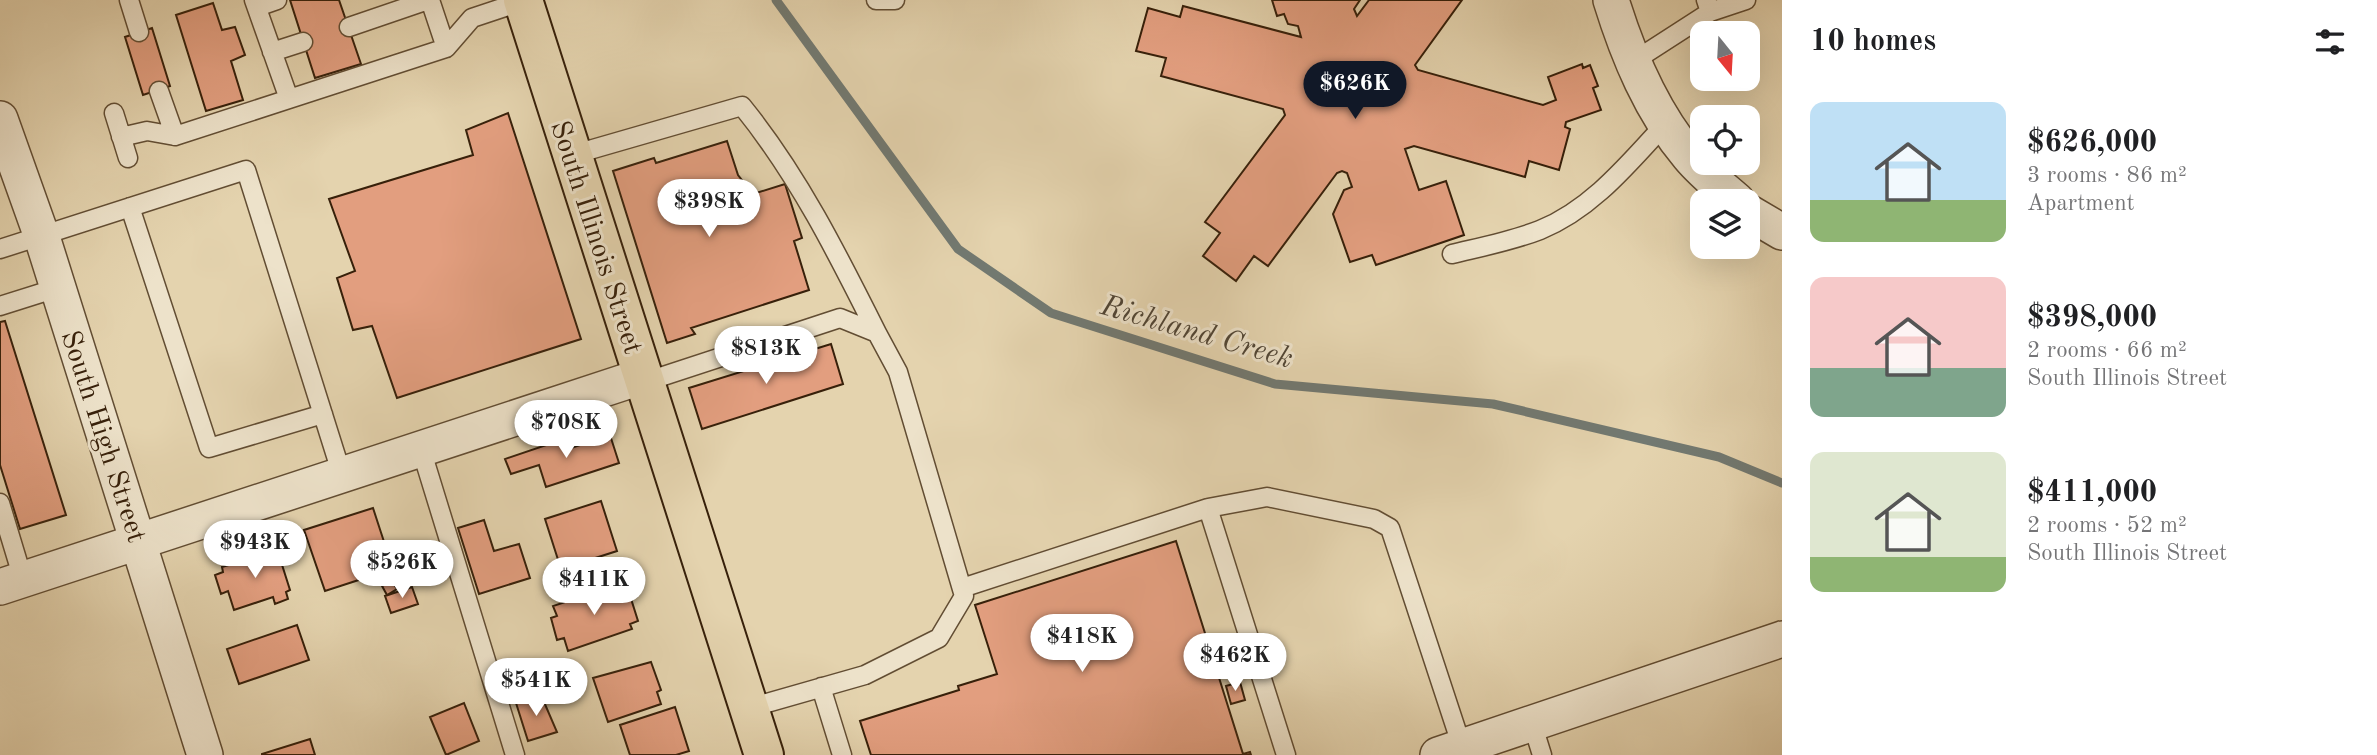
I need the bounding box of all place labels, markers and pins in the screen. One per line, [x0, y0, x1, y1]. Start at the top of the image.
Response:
pin: $626K [1306, 61, 1404, 121]
pin: $398K [660, 180, 758, 239]
pin: $813K [717, 326, 815, 386]
pin: $708K [517, 400, 615, 460]
pin: $943K [206, 520, 304, 580]
pin: $526K [353, 540, 451, 600]
pin: $411K [545, 558, 643, 617]
pin: $418K [1033, 614, 1131, 674]
pin: $462K [1186, 634, 1284, 693]
pin: $541K [487, 658, 585, 718]

